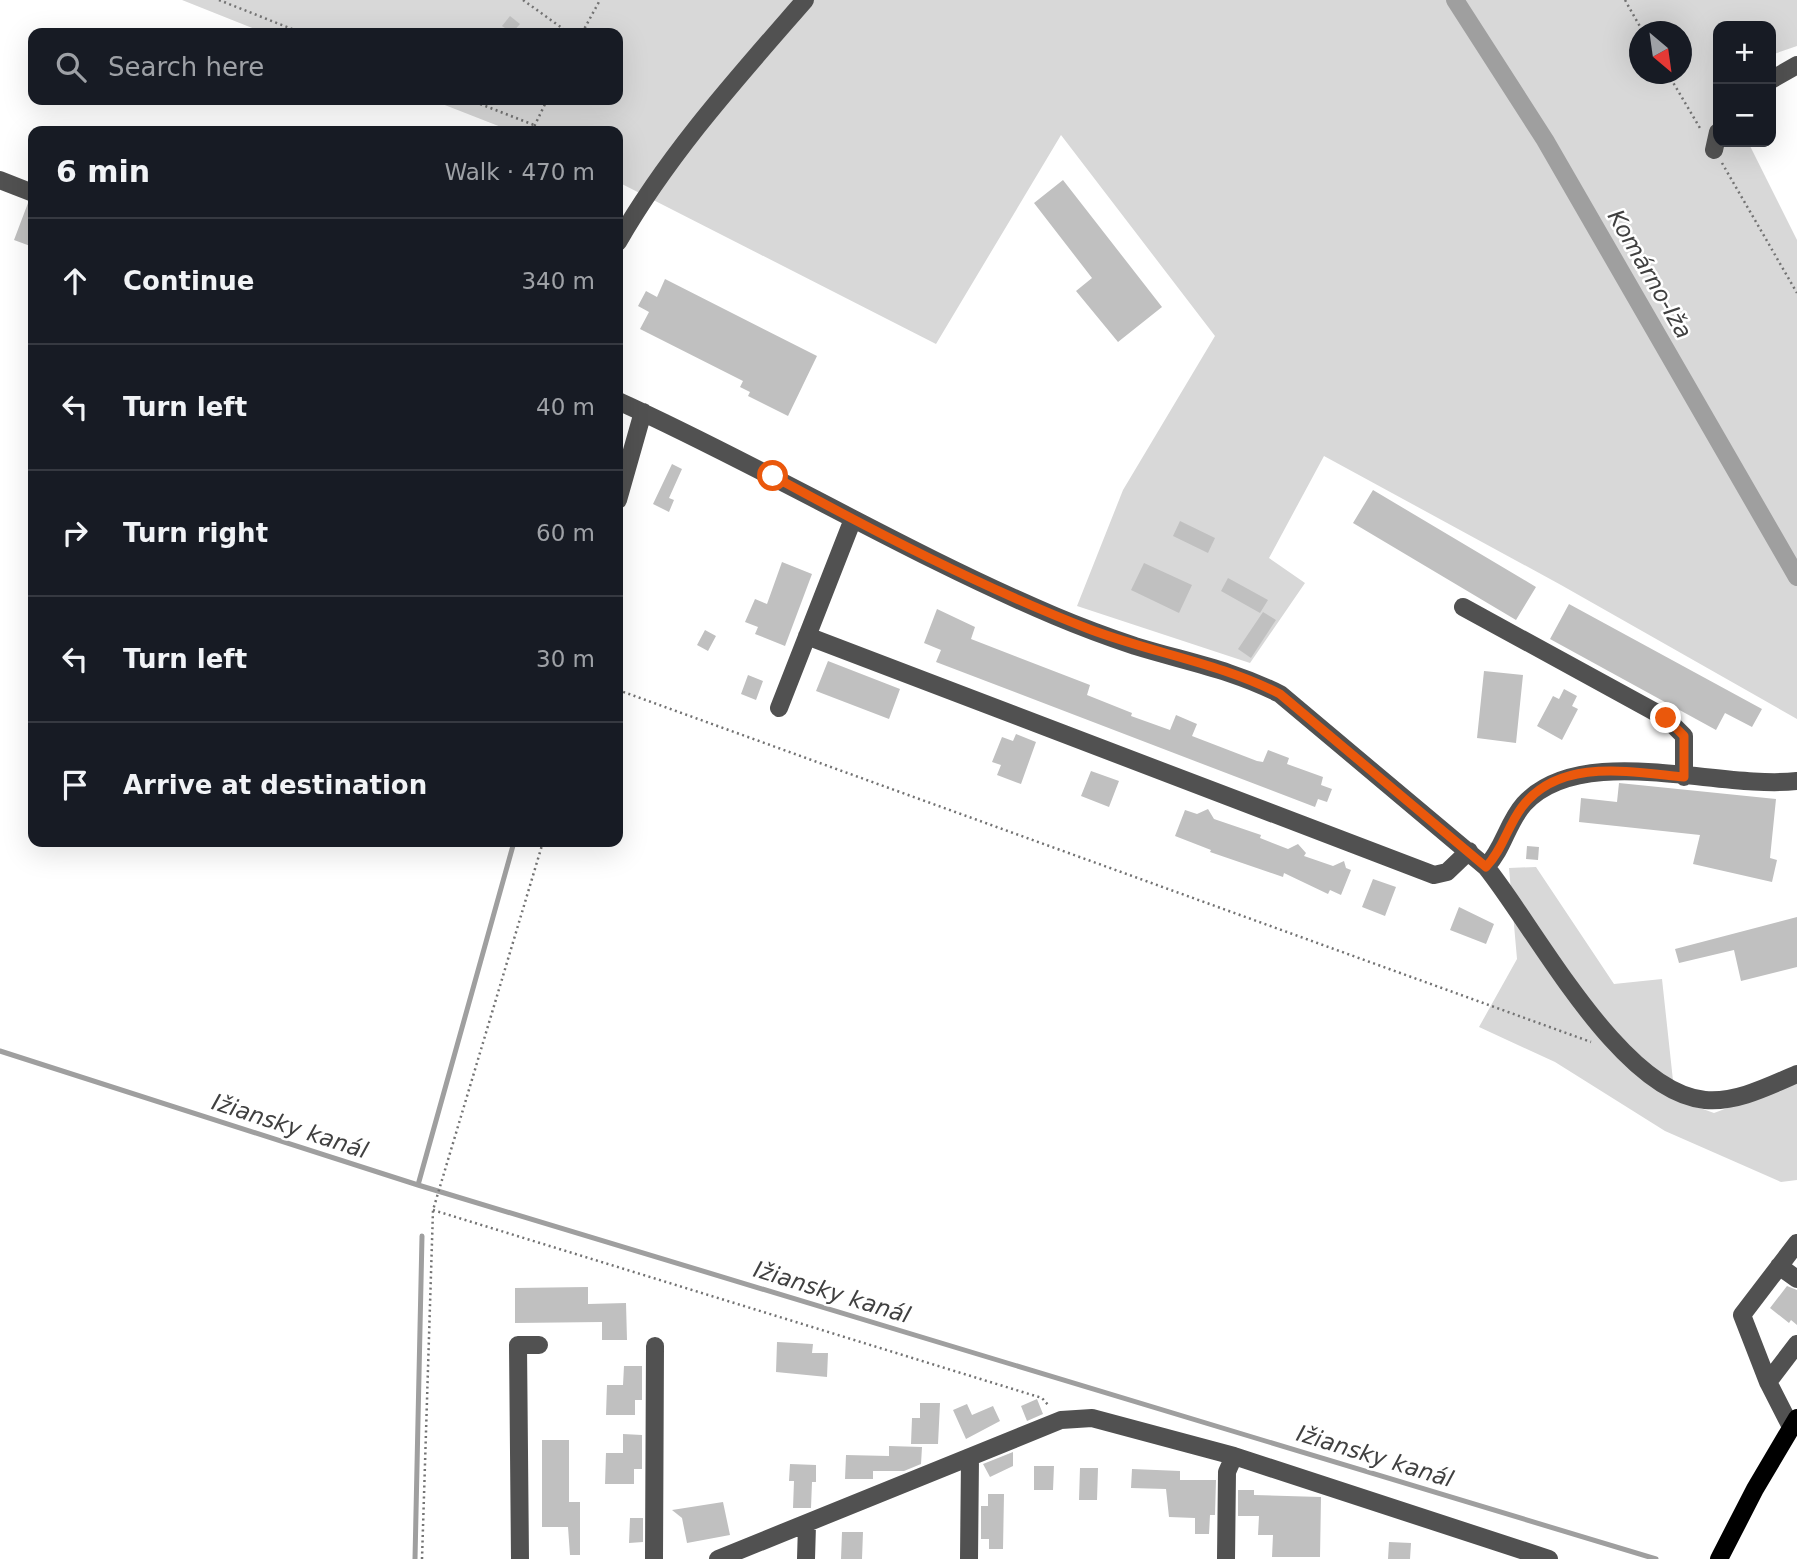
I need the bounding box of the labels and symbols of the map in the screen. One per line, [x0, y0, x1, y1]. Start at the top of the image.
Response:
north arrow [1629, 21, 1692, 84]
water label: Komárno-Iža [1603, 205, 1697, 343]
route start [757, 460, 788, 491]
route end [1650, 702, 1681, 733]
water label: Ižiansky kanál [209, 1089, 372, 1164]
water label: Ižiansky kanál [750, 1256, 914, 1328]
water label: Ižiansky kanál [1293, 1420, 1457, 1492]

